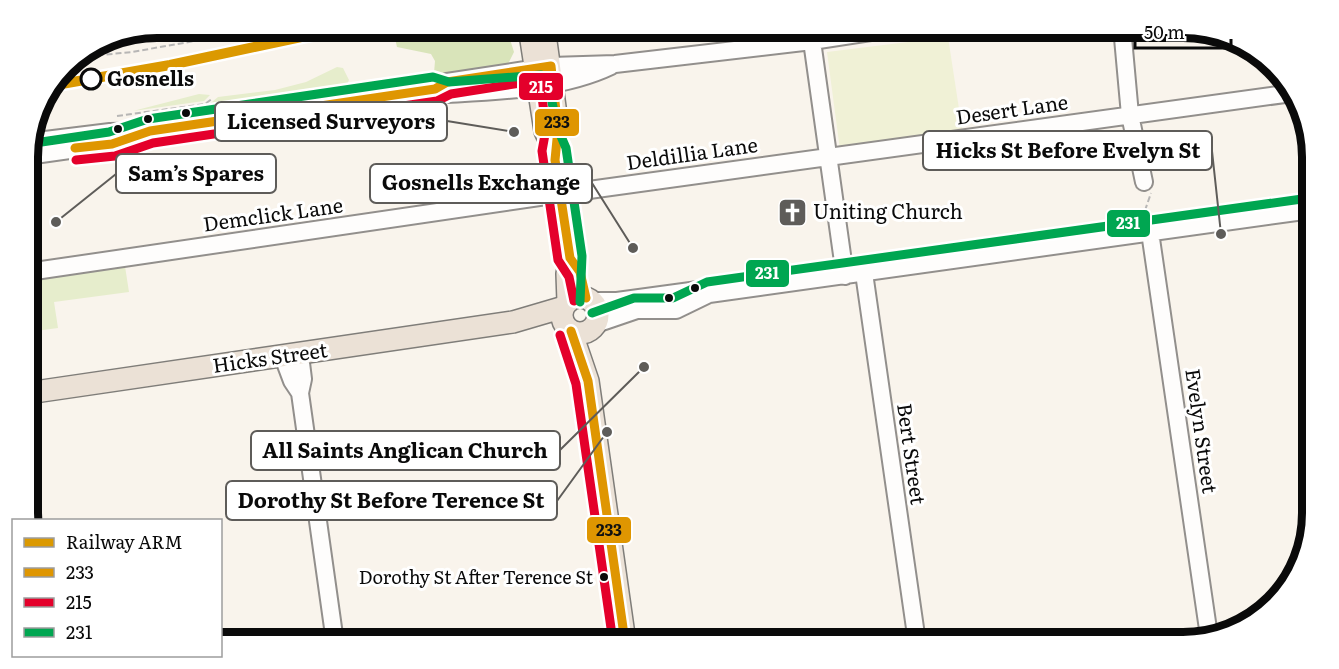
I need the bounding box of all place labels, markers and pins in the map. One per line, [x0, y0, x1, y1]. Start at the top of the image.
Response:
place label: Gosnells [107, 62, 194, 92]
marker: Gosnells [80, 68, 102, 90]
callout: Licensed Surveyors [215, 102, 447, 141]
unlabelled marker [180, 107, 192, 119]
unlabelled marker [142, 113, 154, 125]
unlabelled marker [112, 123, 124, 135]
callout: Hicks St Before Evelyn St [923, 131, 1212, 170]
callout: Sam’s Spares [116, 154, 276, 193]
callout: Gosnells Exchange [370, 164, 592, 203]
place label: Uniting Church [813, 195, 963, 225]
church icon: Uniting Church [776, 196, 808, 228]
unlabelled marker [689, 282, 701, 294]
unlabelled marker [663, 292, 675, 304]
callout: All Saints Anglican Church [251, 431, 560, 470]
callout: Dorothy St Before Terence St [226, 481, 557, 520]
place label: Dorothy St After Terence St [359, 563, 594, 590]
marker: Dorothy St After Terence St [598, 571, 610, 583]

